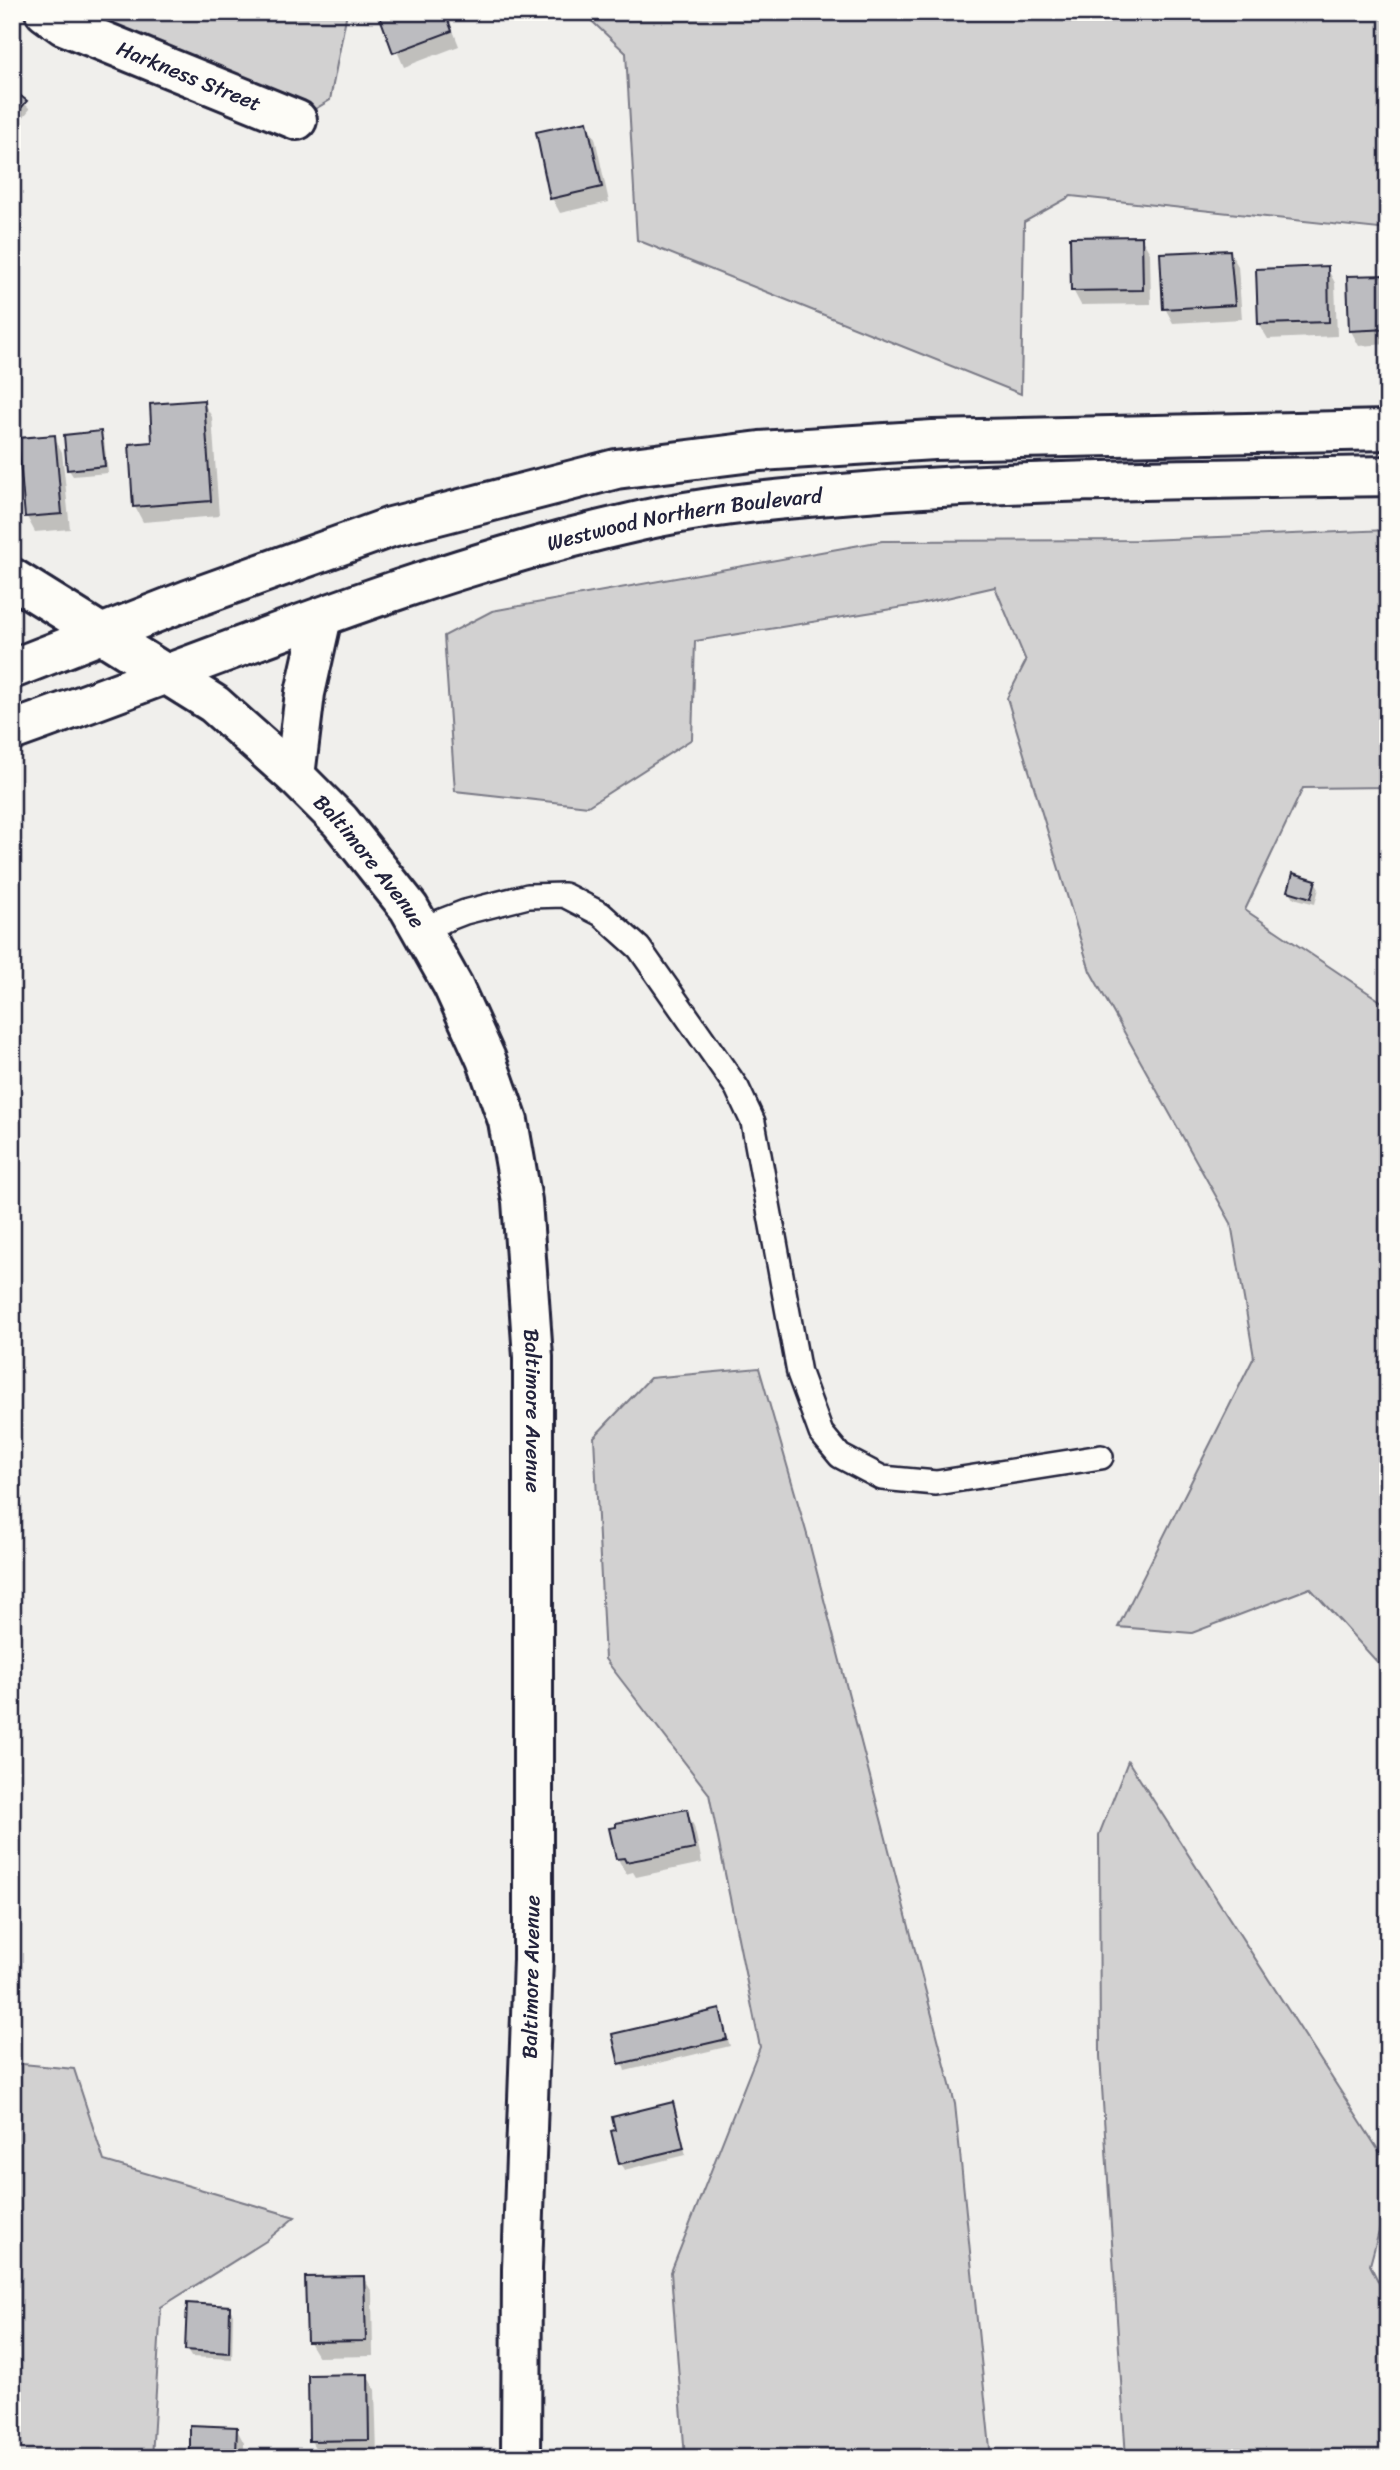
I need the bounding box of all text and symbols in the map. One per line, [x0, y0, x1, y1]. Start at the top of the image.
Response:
street label: Harkness Street [111, 30, 267, 123]
street label: Westwood Northern Boulevard [542, 477, 826, 562]
street label: Baltimore Avenue [304, 785, 436, 936]
street label: Baltimore Avenue [512, 1328, 552, 1493]
street label: Baltimore Avenue [511, 1895, 551, 2059]

